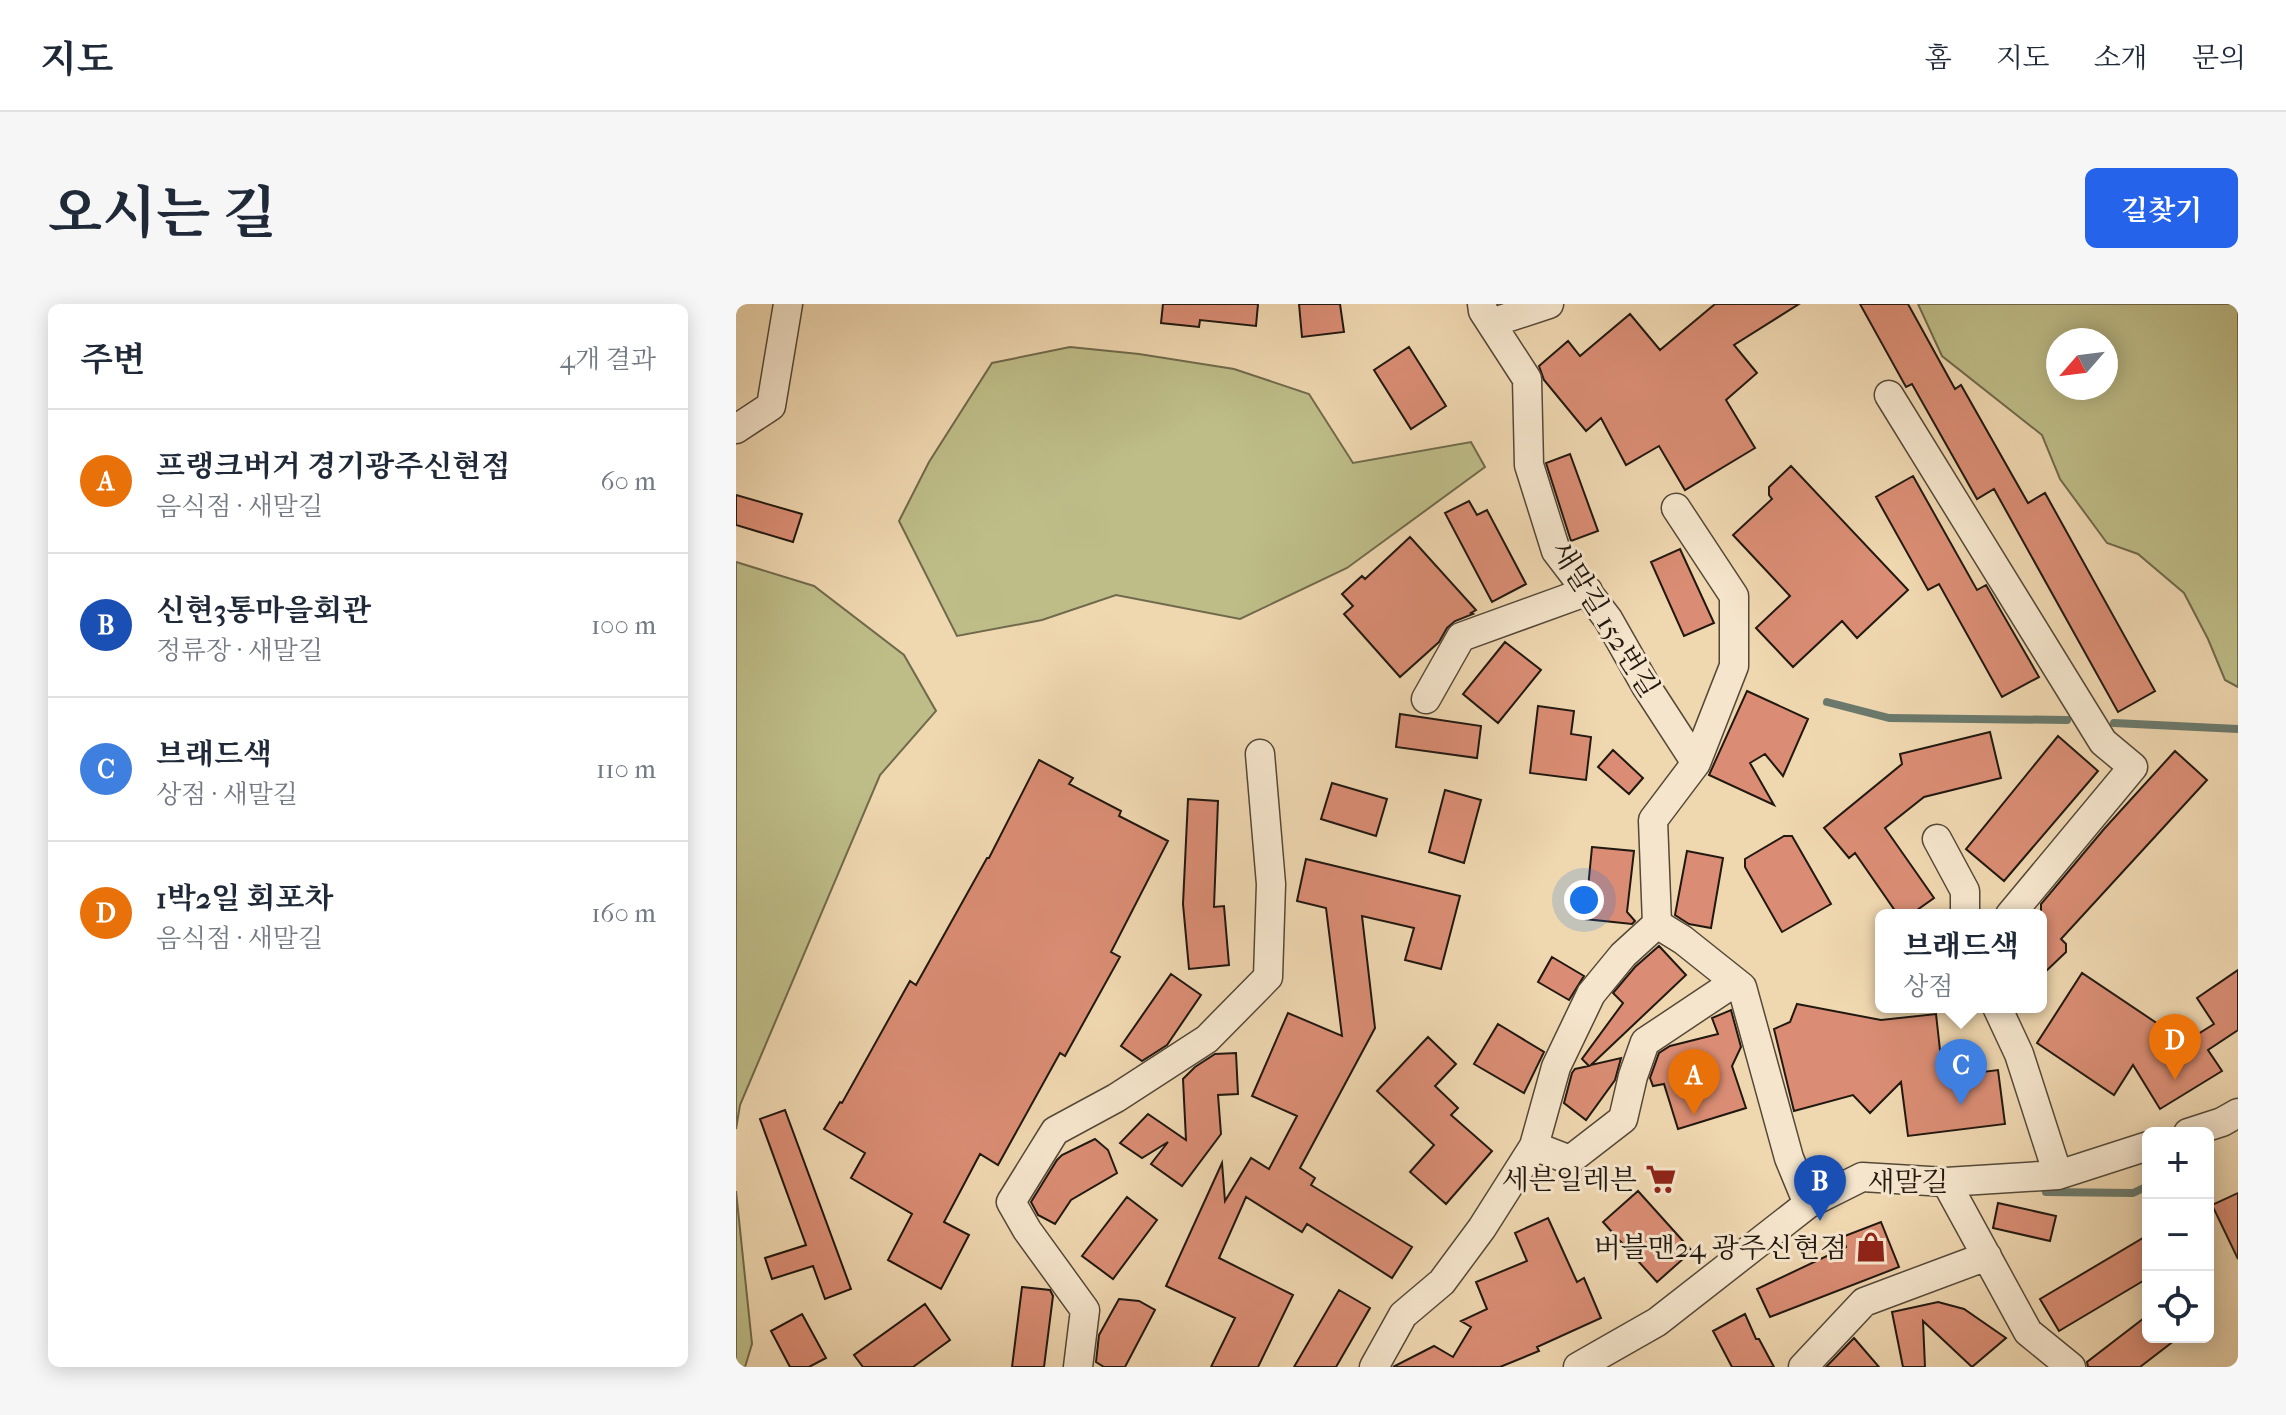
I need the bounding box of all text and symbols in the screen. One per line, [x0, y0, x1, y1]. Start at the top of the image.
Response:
text: 지도 [40, 37, 113, 82]
text: 홈 [1925, 41, 1952, 74]
text: 지도 [1996, 41, 2050, 74]
text: 소개 [2094, 41, 2148, 74]
text: 문의 [2192, 41, 2246, 74]
button: 길찾기 [2085, 168, 2238, 248]
text: 오시는 길 [48, 181, 276, 246]
north arrow [2046, 328, 2118, 400]
text: 주변 [80, 340, 146, 380]
text: 4개 결과 [560, 344, 656, 375]
text: 프랭크버거 경기광주신현점 [156, 449, 510, 484]
text: A [98, 466, 114, 497]
text: 60 m [600, 466, 656, 497]
text: 음식점 · 새말길 [156, 491, 323, 522]
street label: 새말길 152번길 [1544, 535, 1666, 703]
text: 신현3통마을회관 [156, 593, 371, 628]
text: B [98, 610, 114, 641]
text: 100 m [591, 610, 656, 641]
text: 정류장 · 새말길 [156, 635, 323, 666]
text: 브래드색 [156, 737, 272, 772]
text: C [97, 754, 115, 785]
text: 110 m [596, 754, 656, 785]
text: 상점 · 새말길 [156, 779, 298, 810]
your location [1564, 880, 1604, 920]
text: 1박2일 회포차 [156, 881, 333, 916]
text: D [96, 898, 116, 929]
text: 160 m [591, 898, 656, 929]
popup [1875, 909, 2047, 1013]
text: 음식점 · 새말길 [156, 923, 323, 954]
text: 브래드색 [1903, 929, 2019, 964]
text: 상점 [1903, 971, 1953, 1002]
pin: D [2149, 1014, 2201, 1080]
pin: C [1935, 1039, 1987, 1105]
pin: A [1668, 1049, 1720, 1115]
map controls [2142, 1127, 2214, 1343]
button: + [2142, 1127, 2214, 1199]
pin: B [1794, 1155, 1846, 1221]
supermarket icon: 세븐일레븐 [1644, 1162, 1678, 1196]
place label: 세븐일레븐 [1502, 1163, 1637, 1196]
street label: 새말길 [1867, 1165, 1949, 1198]
button: − [2142, 1199, 2214, 1271]
shop icon: 버블맨24 광주신현점 [1854, 1230, 1888, 1264]
place label: 버블맨24 광주신현점 [1594, 1231, 1847, 1264]
button: locate [2142, 1271, 2214, 1343]

